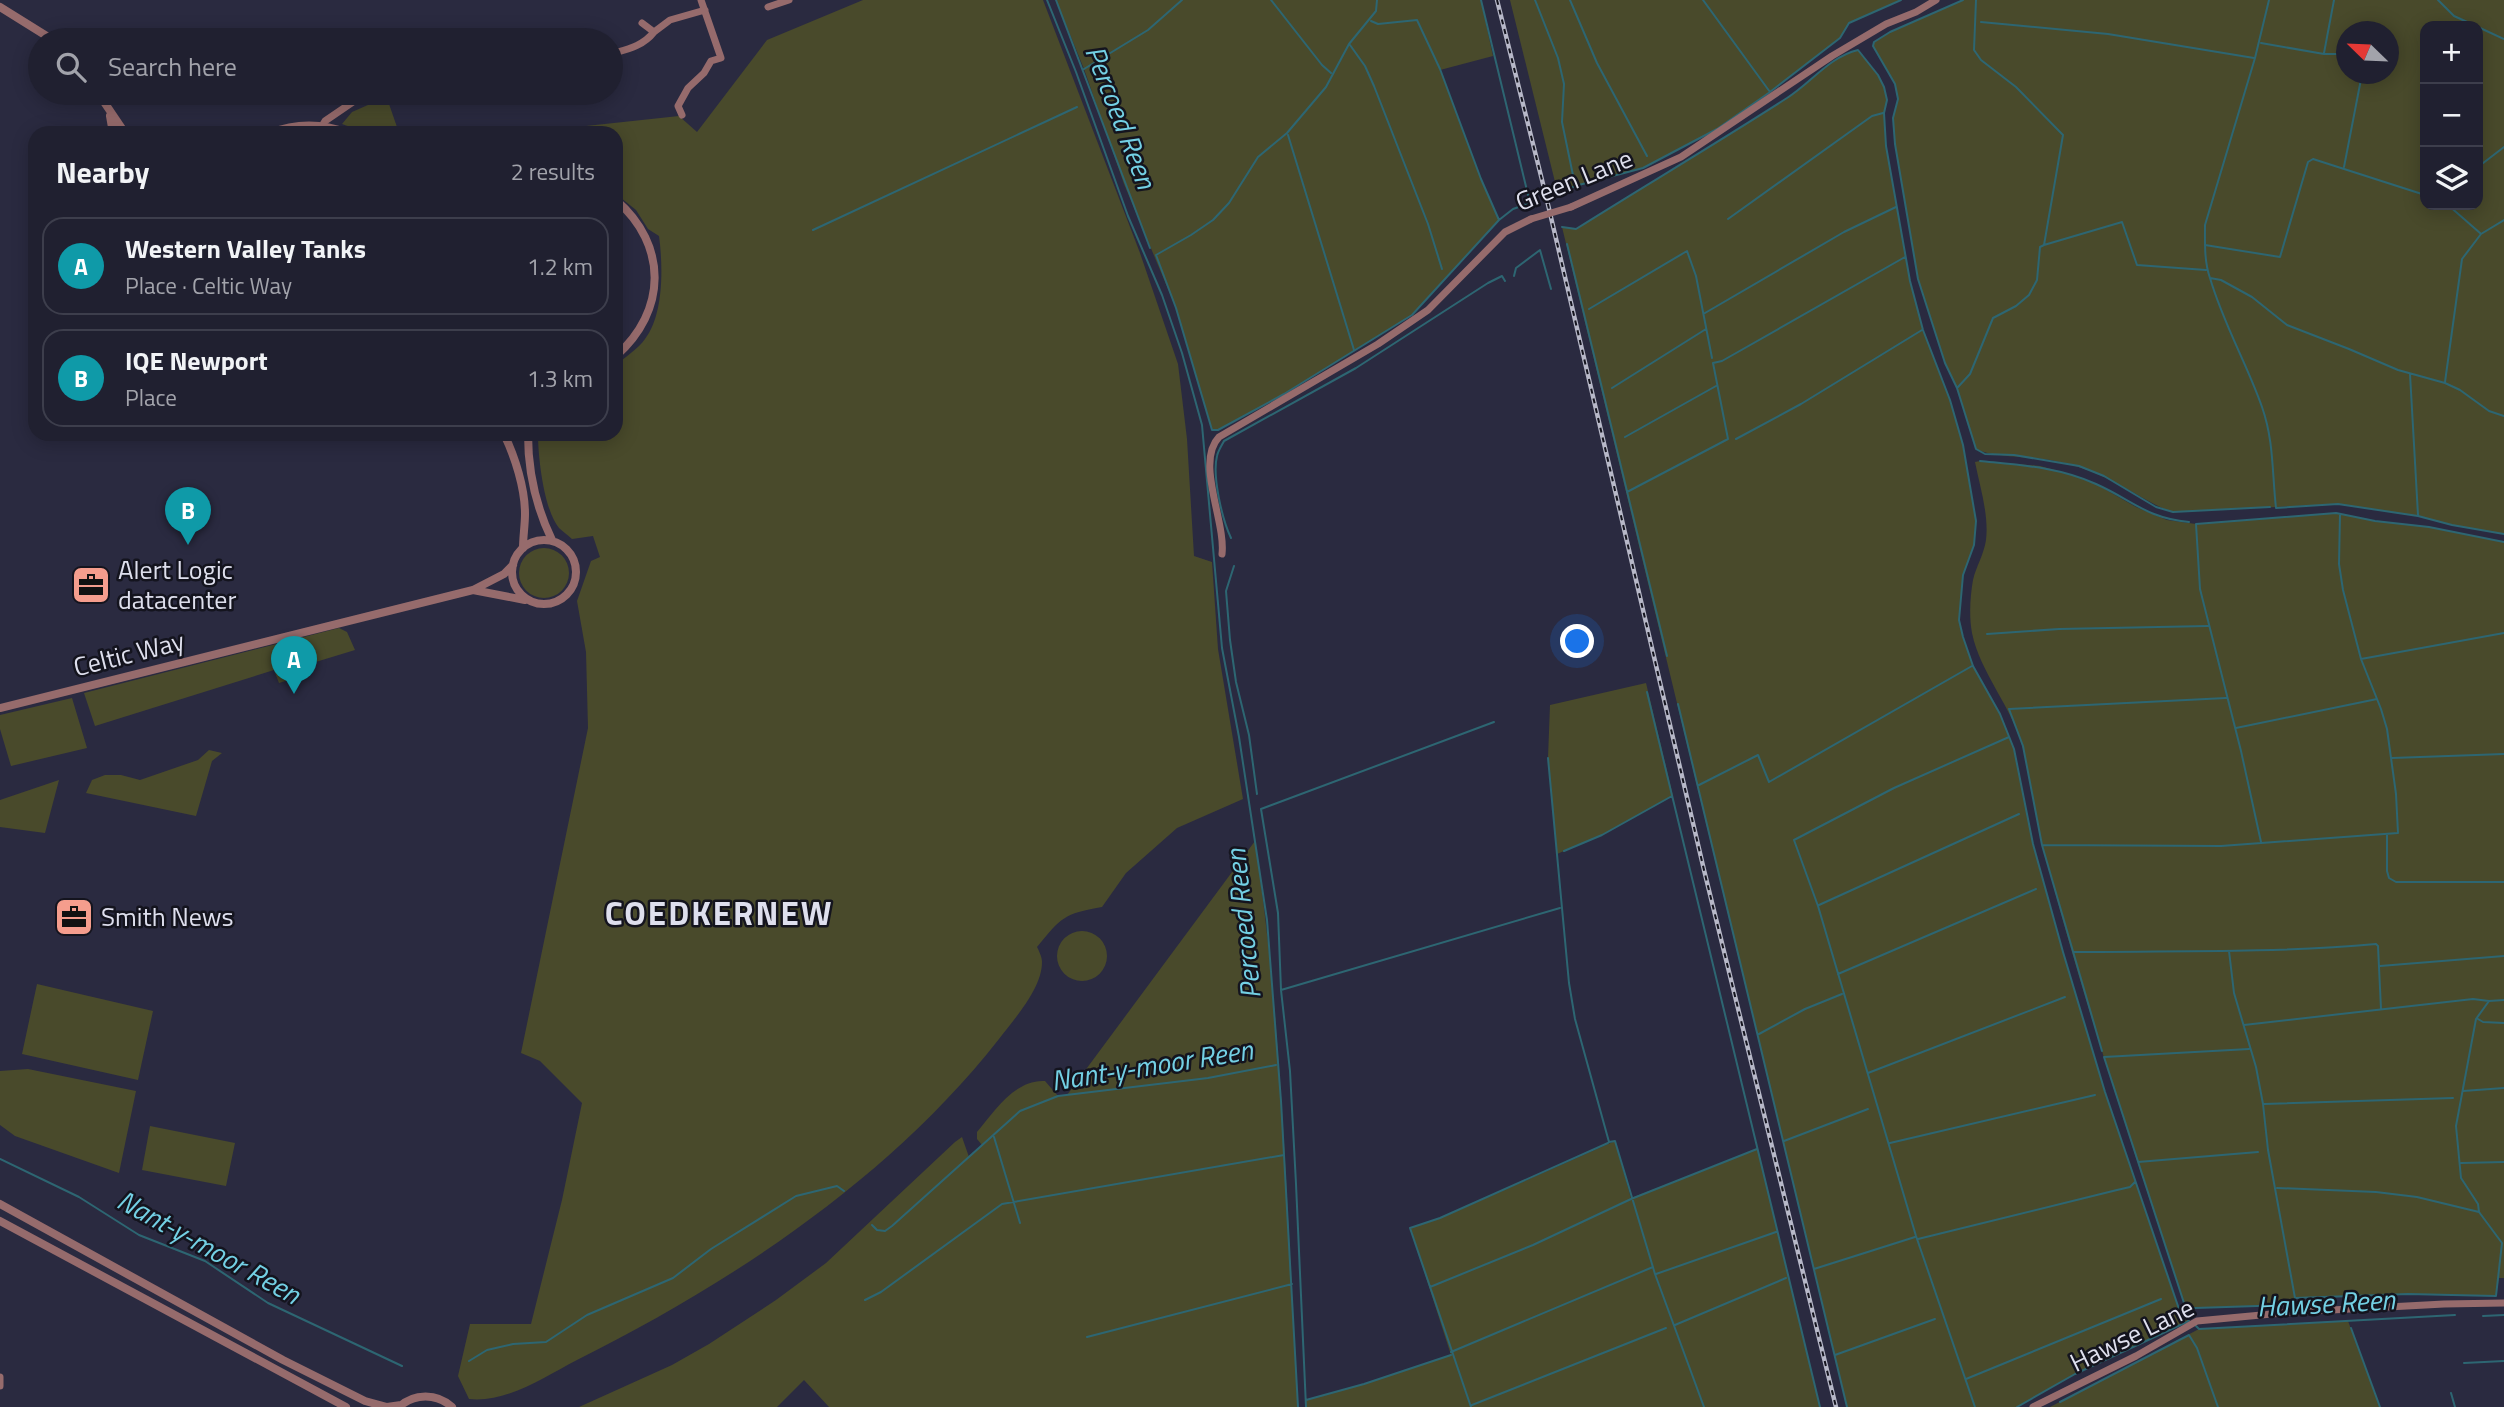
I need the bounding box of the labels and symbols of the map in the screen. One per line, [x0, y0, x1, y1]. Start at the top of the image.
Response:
north arrow [2336, 21, 2399, 84]
water label: Percoed Reen [1074, 39, 1169, 196]
street label: Green Lane [1509, 138, 1638, 221]
pin: B [165, 487, 211, 545]
place label: Alert Logic datacenter [118, 550, 236, 619]
office icon: Alert Logic datacenter [70, 564, 112, 606]
street label: Celtic Way [69, 621, 188, 686]
your location [1560, 624, 1594, 658]
pin: A [271, 636, 317, 694]
water label: Percoed Reen [1213, 846, 1272, 1001]
district label: COEDKERNEW [605, 888, 833, 938]
office icon: Smith News [53, 896, 95, 938]
place label: Smith News [101, 897, 234, 936]
water label: Nant-y-moor Reen [1048, 1027, 1257, 1102]
water label: Nant-y-moor Reen [110, 1178, 310, 1315]
water label: Hawse Reen [2256, 1277, 2397, 1328]
street label: Hawse Lane [2063, 1288, 2200, 1381]

